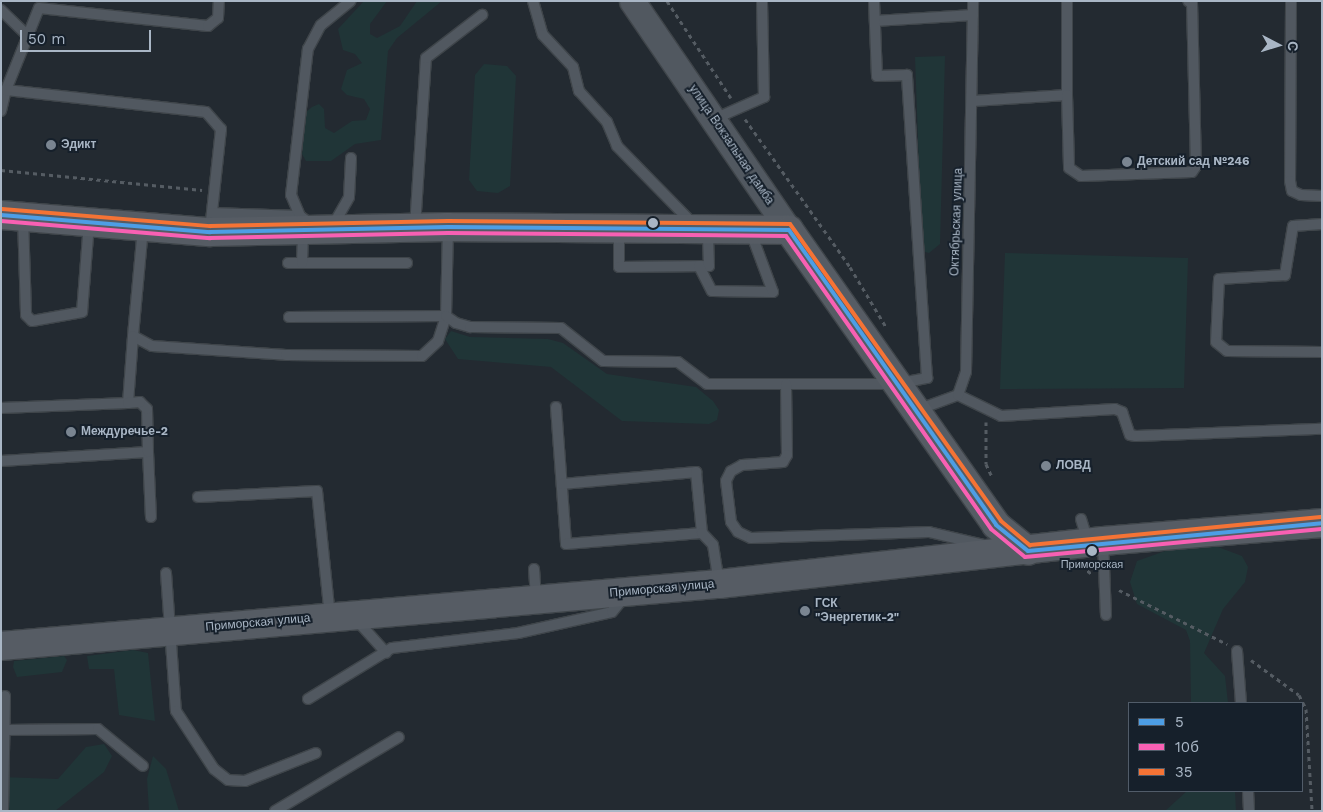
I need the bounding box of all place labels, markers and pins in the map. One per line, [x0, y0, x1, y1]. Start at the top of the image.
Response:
place label: Эдикт [61, 138, 96, 152]
marker: Эдикт [45, 139, 57, 151]
place label: Детский сад №246 [1137, 155, 1249, 169]
marker: Детский сад №246 [1121, 156, 1133, 168]
unlabelled marker [648, 218, 658, 228]
place label: Междуречье-2 [81, 425, 168, 439]
marker: Междуречье-2 [65, 426, 77, 438]
place label: ЛОВД [1056, 459, 1091, 473]
marker: ЛОВД [1040, 460, 1052, 472]
marker: Приморская [1087, 546, 1097, 556]
place label: Приморская [1061, 558, 1123, 572]
place label: ГСК "Энергетик-2" [815, 597, 899, 625]
marker: ГСК "Энергетик-2" [799, 605, 811, 617]

